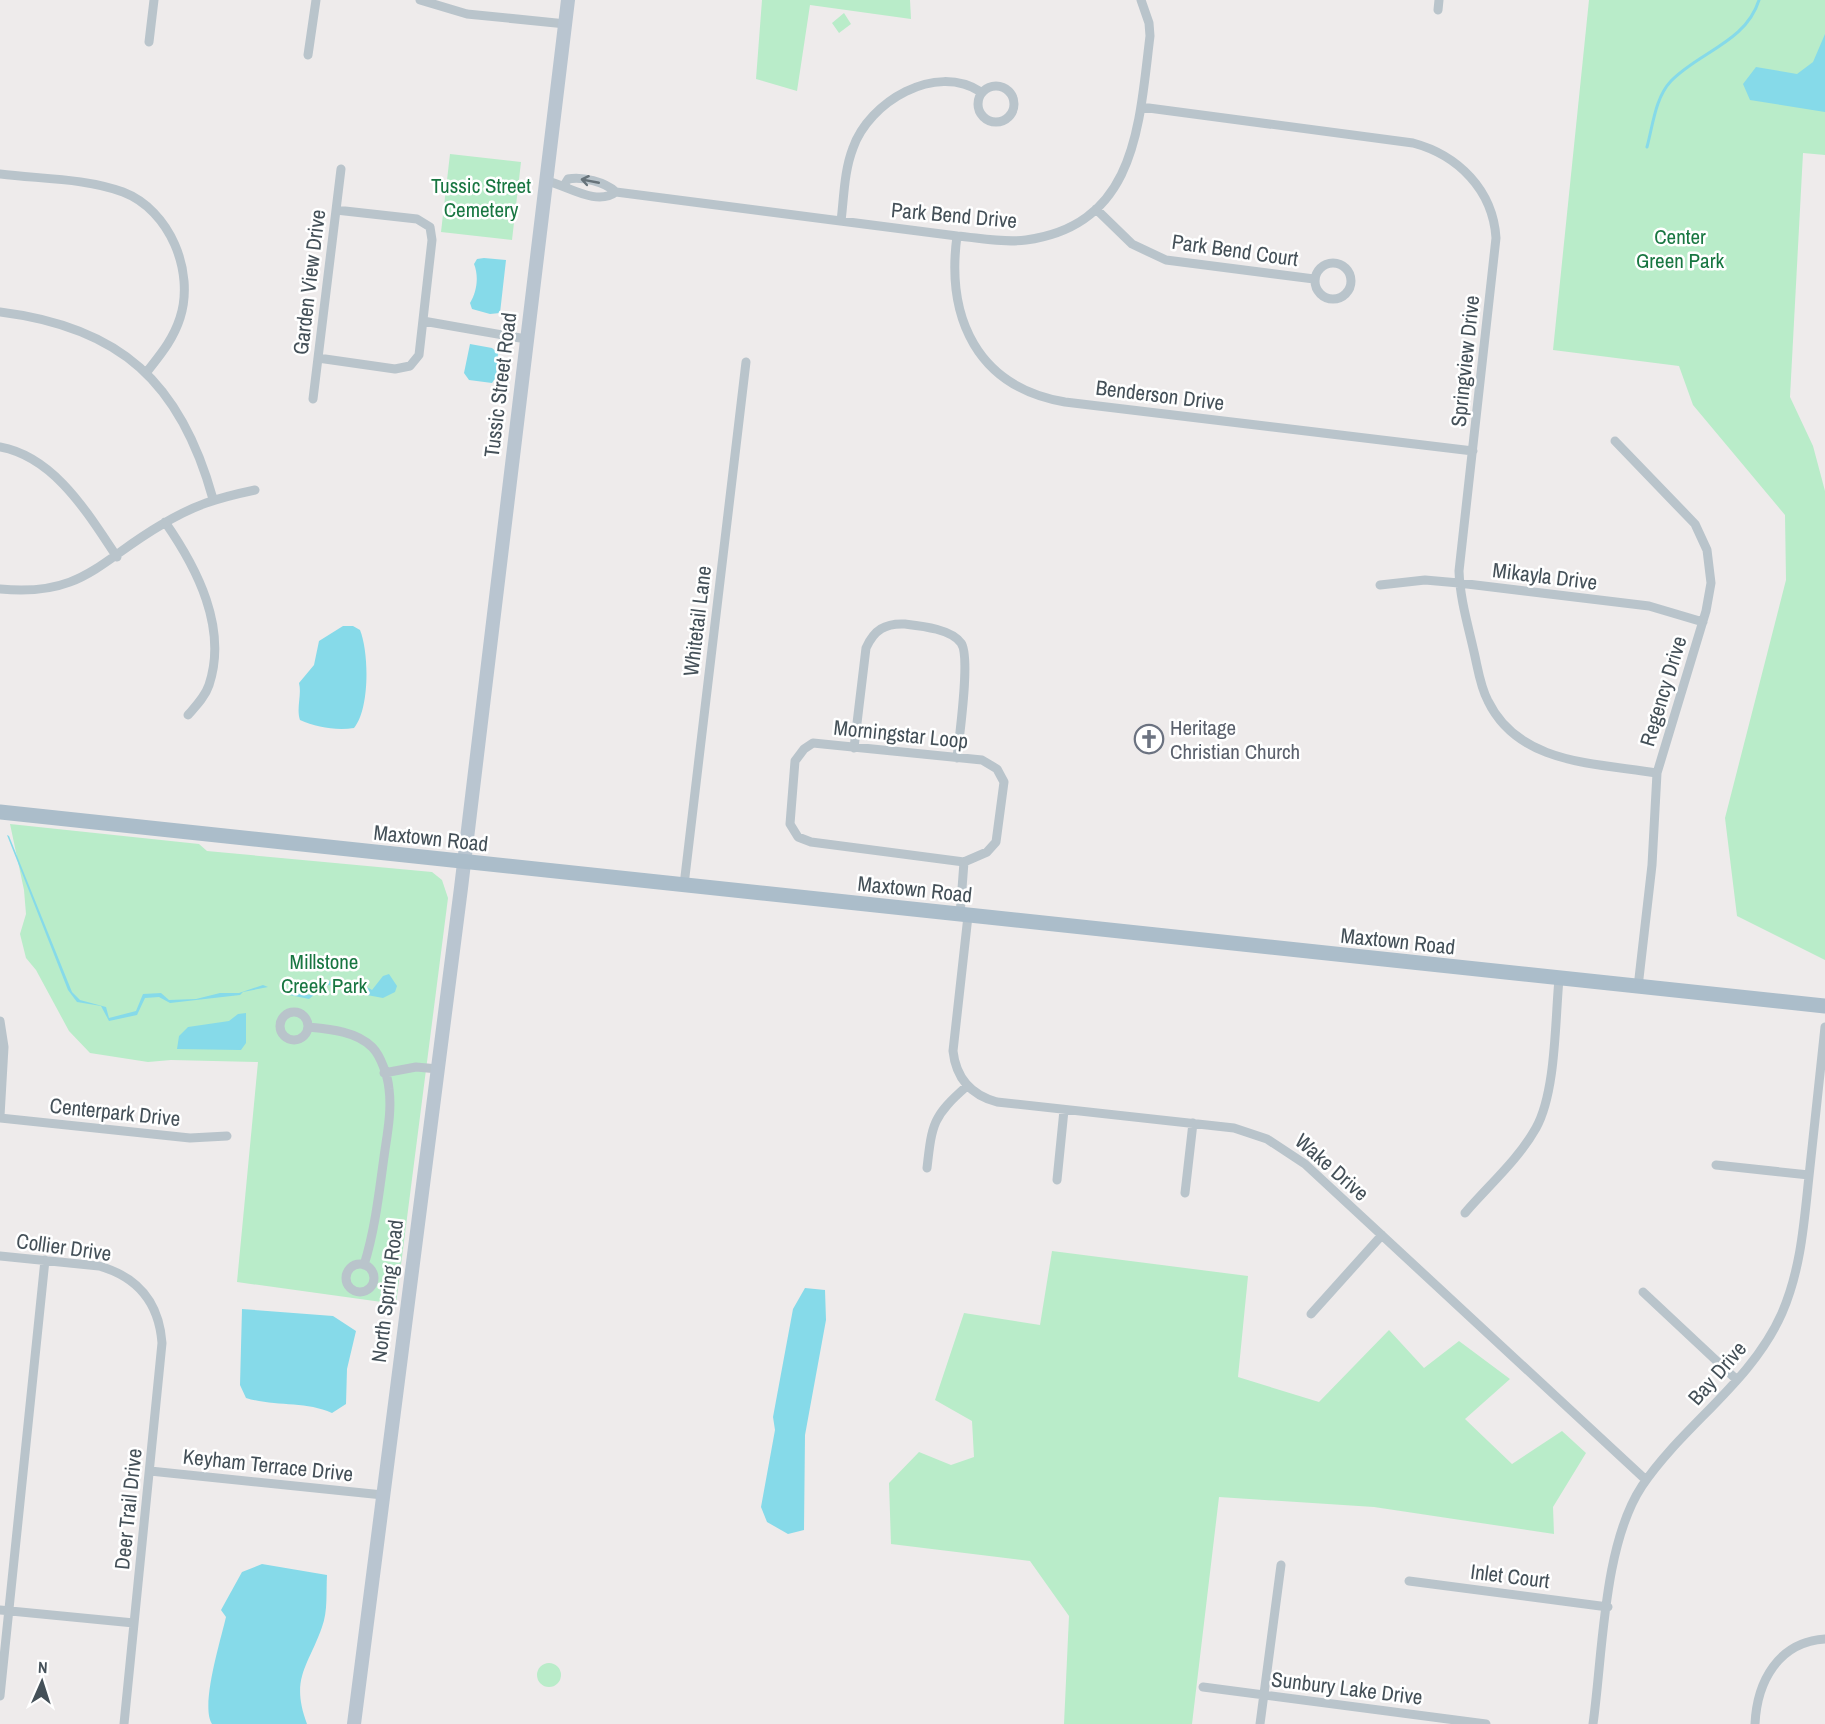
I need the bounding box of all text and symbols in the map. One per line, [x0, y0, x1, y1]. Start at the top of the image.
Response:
park label: Tussic Street Cemetery [431, 171, 531, 224]
one-way arrow [581, 175, 600, 186]
street label: Park Bend Drive [890, 195, 1018, 235]
street label: Garden View Drive [286, 208, 332, 356]
park label: Center Green Park [1636, 222, 1724, 275]
street label: Park Bend Court [1170, 227, 1300, 273]
street label: Springview Drive [1444, 294, 1486, 428]
street label: Tussic Street Road [477, 311, 523, 459]
street label: Benderson Drive [1094, 373, 1226, 417]
street label: Mikayla Drive [1491, 555, 1599, 597]
street label: Whitetail Lane [676, 564, 718, 678]
street label: Regency Drive [1632, 632, 1694, 750]
street label: Morningstar Loop [832, 713, 970, 755]
place label: Heritage Christian Church [1170, 713, 1300, 766]
church icon: Heritage Christian Church [1133, 723, 1165, 755]
street label: Maxtown Road [372, 818, 490, 858]
street label: Maxtown Road [856, 869, 974, 909]
street label: Maxtown Road [1339, 921, 1457, 961]
park label: Millstone Creek Park [281, 947, 367, 1000]
street label: Centerpark Drive [48, 1091, 182, 1133]
street label: Wake Drive [1289, 1127, 1375, 1207]
street label: North Spring Road [364, 1218, 410, 1364]
street label: Collier Drive [15, 1226, 113, 1268]
street label: Bay Drive [1681, 1335, 1753, 1411]
street label: Keyham Terrace Drive [181, 1442, 355, 1488]
street label: Deer Trail Drive [107, 1447, 149, 1571]
street label: Inlet Court [1469, 1557, 1551, 1595]
north arrow [12, 1652, 72, 1712]
text: N [37, 1656, 48, 1678]
street label: Sunbury Lake Drive [1270, 1664, 1424, 1712]

